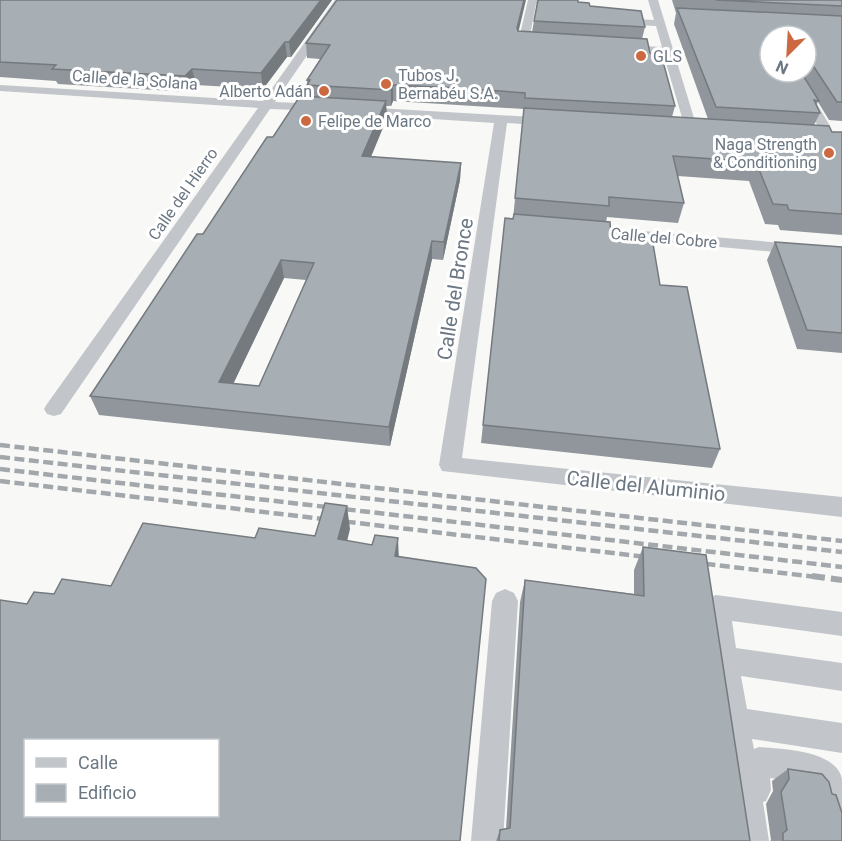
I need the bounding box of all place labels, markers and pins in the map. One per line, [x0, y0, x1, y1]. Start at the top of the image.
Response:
place label: GLS [653, 47, 682, 66]
marker: GLS [634, 49, 648, 63]
place label: Tubos J. Bernabéu S.A. [398, 66, 498, 103]
marker: Tubos J. Bernabéu S.A. [379, 77, 393, 91]
place label: Alberto Adán [219, 82, 312, 101]
marker: Alberto Adán [317, 84, 331, 98]
place label: Felipe de Marco [318, 112, 431, 131]
marker: Felipe de Marco [299, 114, 313, 128]
place label: Naga Strength & Conditioning [713, 135, 817, 172]
marker: Naga Strength & Conditioning [822, 146, 836, 160]

